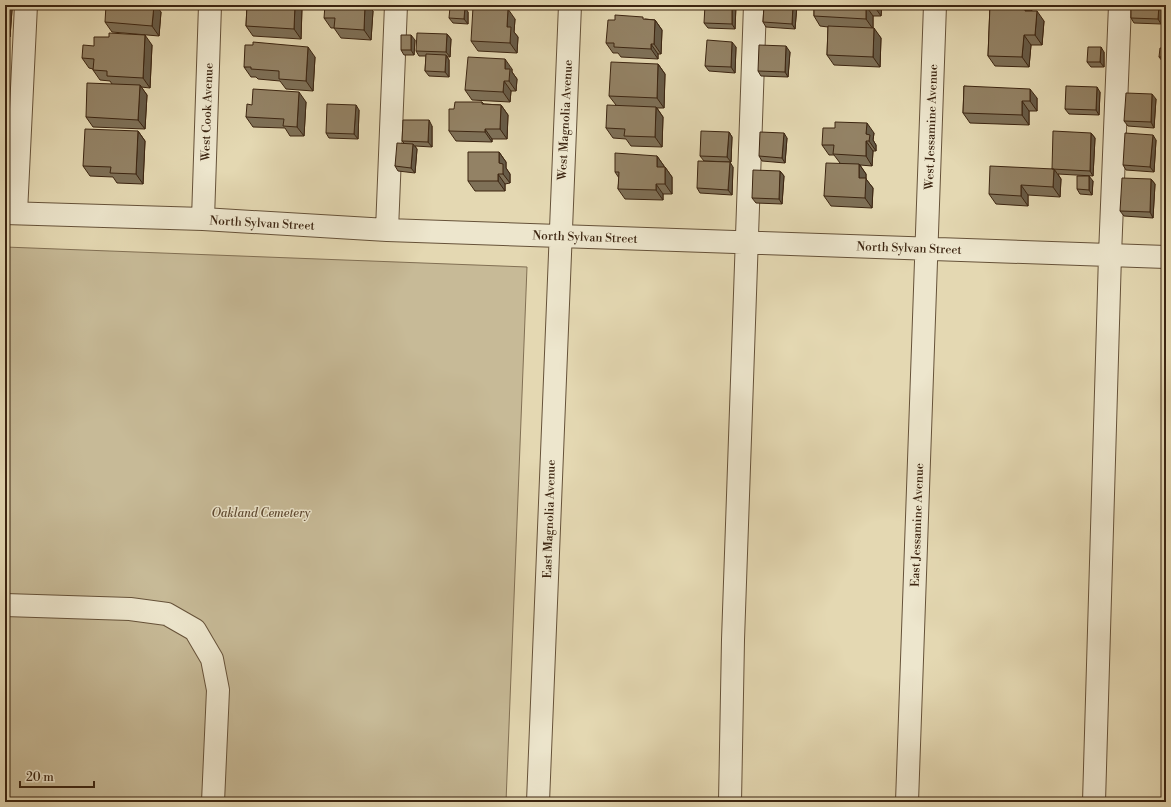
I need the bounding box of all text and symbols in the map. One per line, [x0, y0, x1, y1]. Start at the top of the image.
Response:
street label: West Magnolia Avenue [555, 59, 576, 182]
street label: West Cook Avenue [198, 63, 217, 162]
street label: West Jessamine Avenue [922, 64, 941, 191]
street label: North Sylvan Street [209, 213, 316, 234]
street label: North Sylvan Street [532, 228, 639, 247]
street label: North Sylvan Street [856, 239, 963, 258]
street label: East Magnolia Avenue [540, 459, 559, 579]
street label: East Jessamine Avenue [908, 463, 927, 587]
park label: Oakland Cemetery [212, 506, 311, 521]
scale bar [20, 763, 94, 789]
text: 20 m [26, 770, 54, 785]

